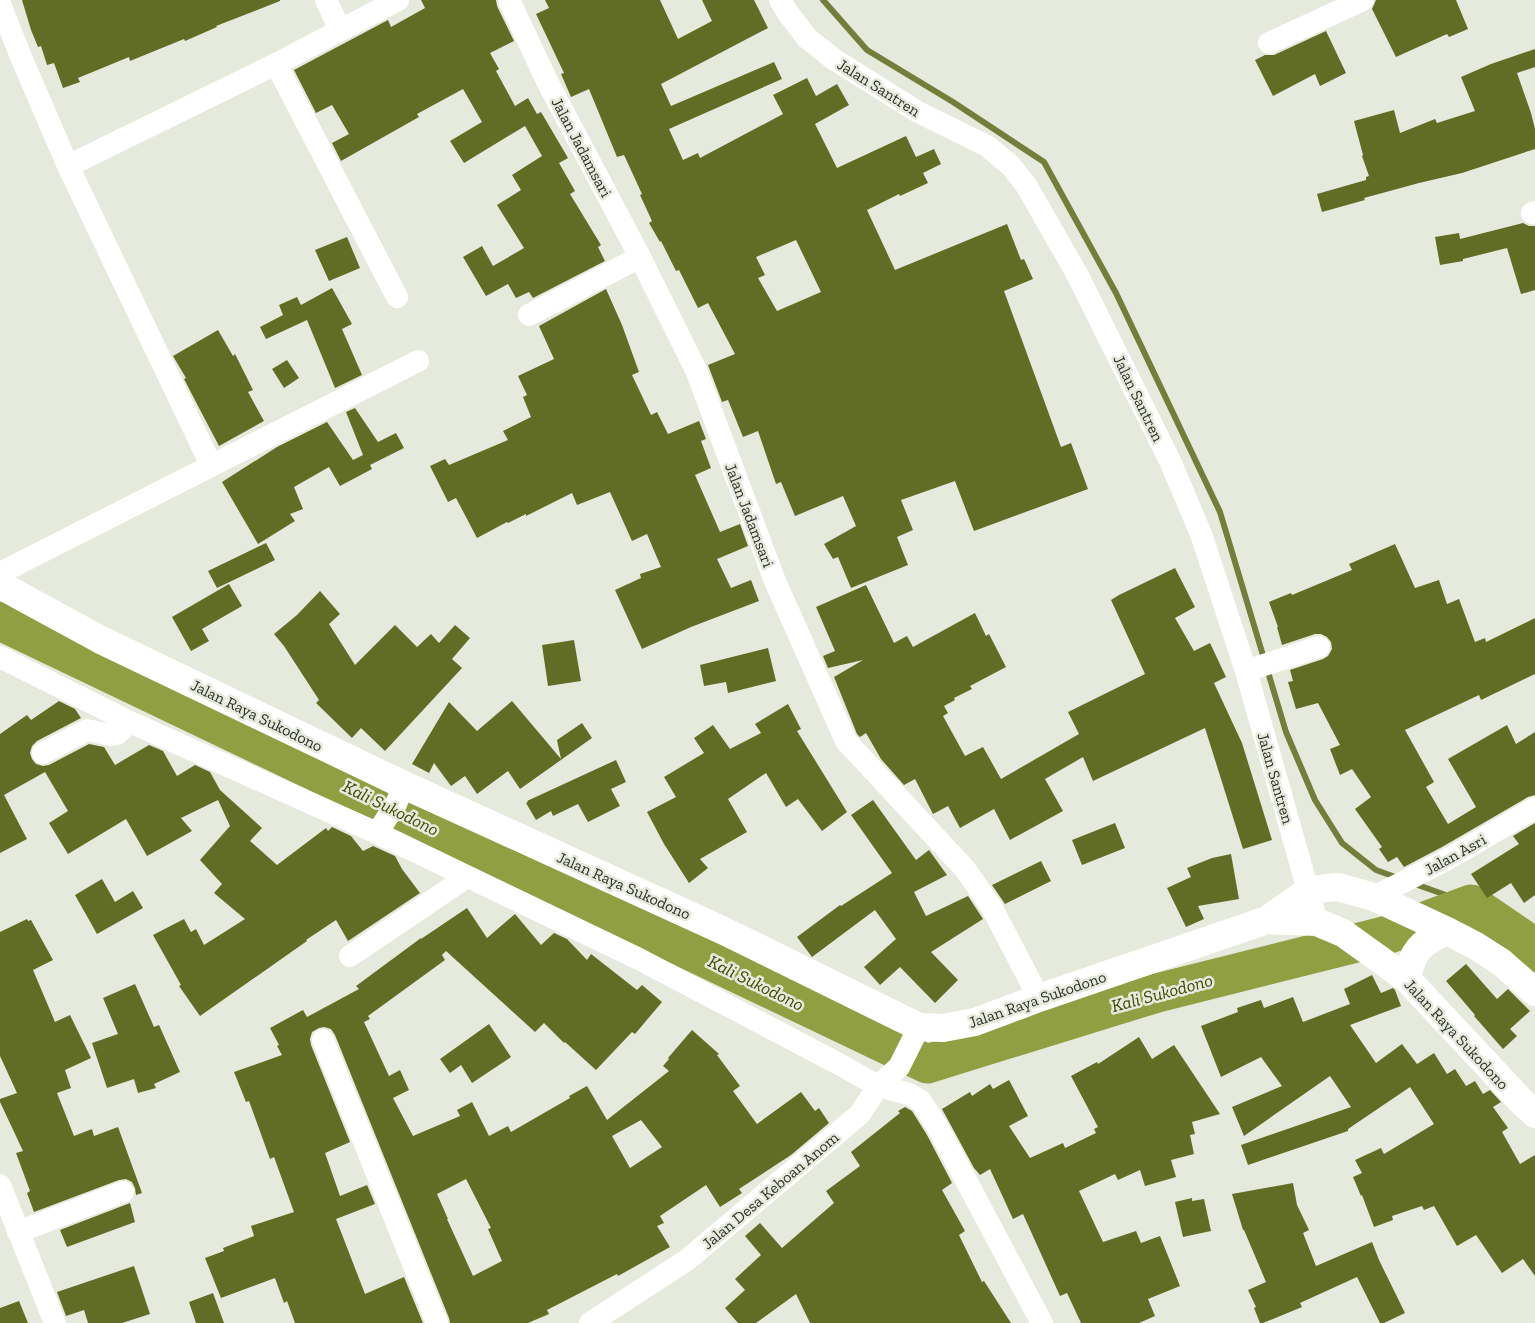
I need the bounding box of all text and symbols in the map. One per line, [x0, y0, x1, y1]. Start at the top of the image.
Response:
street label: Jalan Santren [834, 54, 924, 121]
street label: Jalan Jadamsari [547, 94, 616, 201]
street label: Jalan Santren [1109, 352, 1168, 445]
street label: Jalan Jadamsari [721, 460, 778, 570]
street label: Jalan Raya Sukodono [188, 675, 326, 756]
street label: Jalan Santren [1253, 730, 1298, 827]
water label: Kali Sukodono [339, 775, 443, 841]
street label: Jalan Asri [1421, 830, 1490, 879]
street label: Jalan Raya Sukodono [554, 847, 694, 923]
water label: Kali Sukodono [704, 950, 808, 1016]
street label: Jalan Raya Sukodono [966, 967, 1108, 1032]
water label: Kali Sukodono [1109, 969, 1215, 1017]
street label: Jalan Raya Sukodono [1400, 975, 1513, 1094]
street label: Jalan Desa Keboan Anom [698, 1128, 843, 1253]

